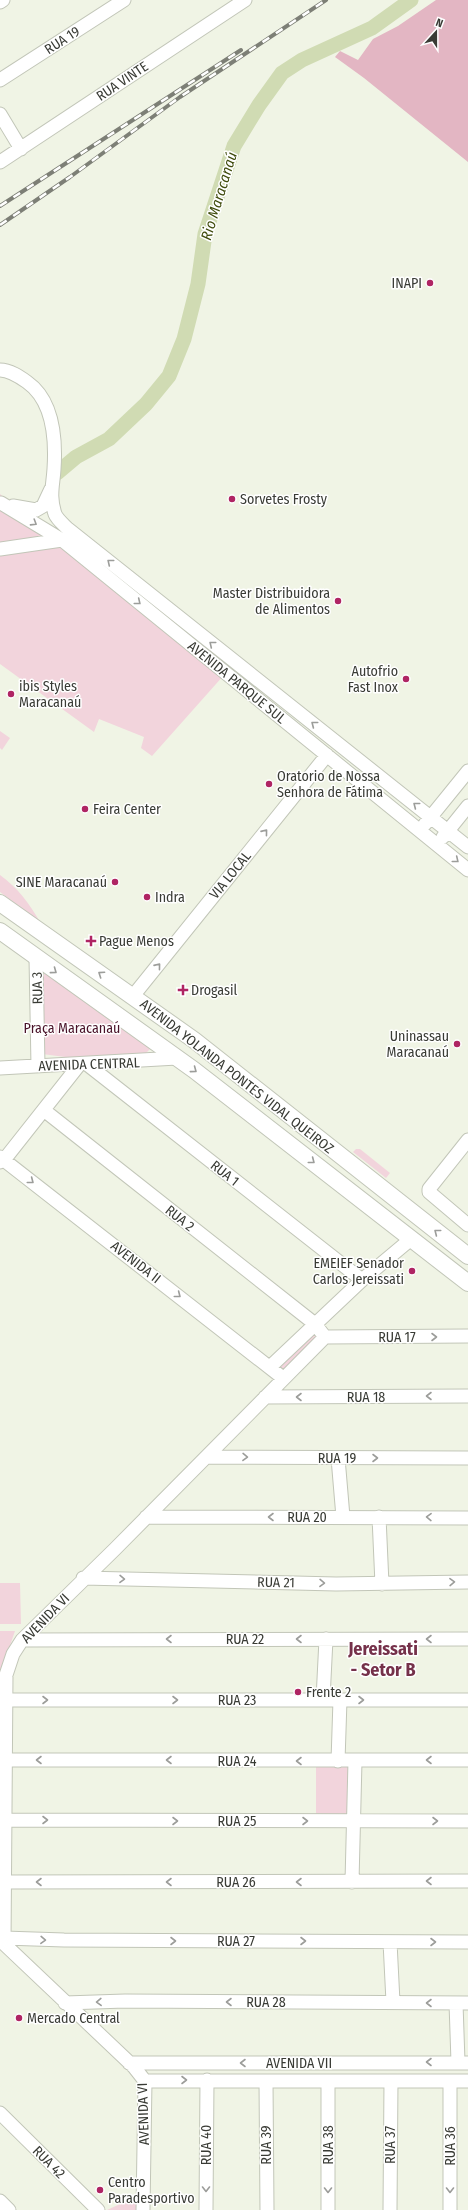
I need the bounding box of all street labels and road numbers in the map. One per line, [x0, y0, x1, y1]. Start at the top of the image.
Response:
street label: RUA 19 [41, 23, 83, 58]
street label: RUA VINTE [93, 58, 152, 105]
street label: AVENIDA PARQUE SUL [184, 638, 289, 727]
street label: VIA LOCAL [206, 848, 255, 903]
street label: RUA 3 [29, 972, 46, 1004]
street label: AVENIDA YOLANDA PONTES VIDAL QUEIROZ [137, 996, 337, 1157]
street label: AVENIDA CENTRAL [38, 1054, 140, 1075]
street label: RUA 1 [207, 1157, 242, 1190]
street label: RUA 2 [162, 1202, 198, 1235]
street label: AVENIDA II [107, 1238, 164, 1287]
street label: RUA 17 [378, 1329, 416, 1346]
street label: RUA 18 [347, 1389, 385, 1406]
street label: RUA 19 [318, 1450, 356, 1467]
street label: RUA 20 [287, 1509, 327, 1526]
street label: RUA 21 [257, 1574, 295, 1591]
street label: AVENIDA VI [18, 1590, 73, 1647]
street label: RUA 22 [226, 1631, 264, 1648]
street label: RUA 23 [218, 1692, 256, 1709]
street label: RUA 24 [218, 1753, 257, 1770]
street label: RUA 25 [218, 1813, 256, 1830]
street label: RUA 26 [216, 1874, 256, 1891]
street label: RUA 27 [217, 1933, 255, 1950]
street label: RUA 28 [246, 1994, 286, 2011]
street label: AVENIDA VII [266, 2055, 332, 2072]
street label: AVENIDA VI [134, 2082, 153, 2145]
street label: RUA 40 [198, 2125, 215, 2165]
street label: RUA 39 [258, 2125, 275, 2165]
street label: RUA 38 [320, 2125, 337, 2165]
street label: RUA 37 [382, 2126, 399, 2164]
street label: RUA 36 [442, 2126, 459, 2166]
street label: RUA 42 [29, 2143, 68, 2182]

